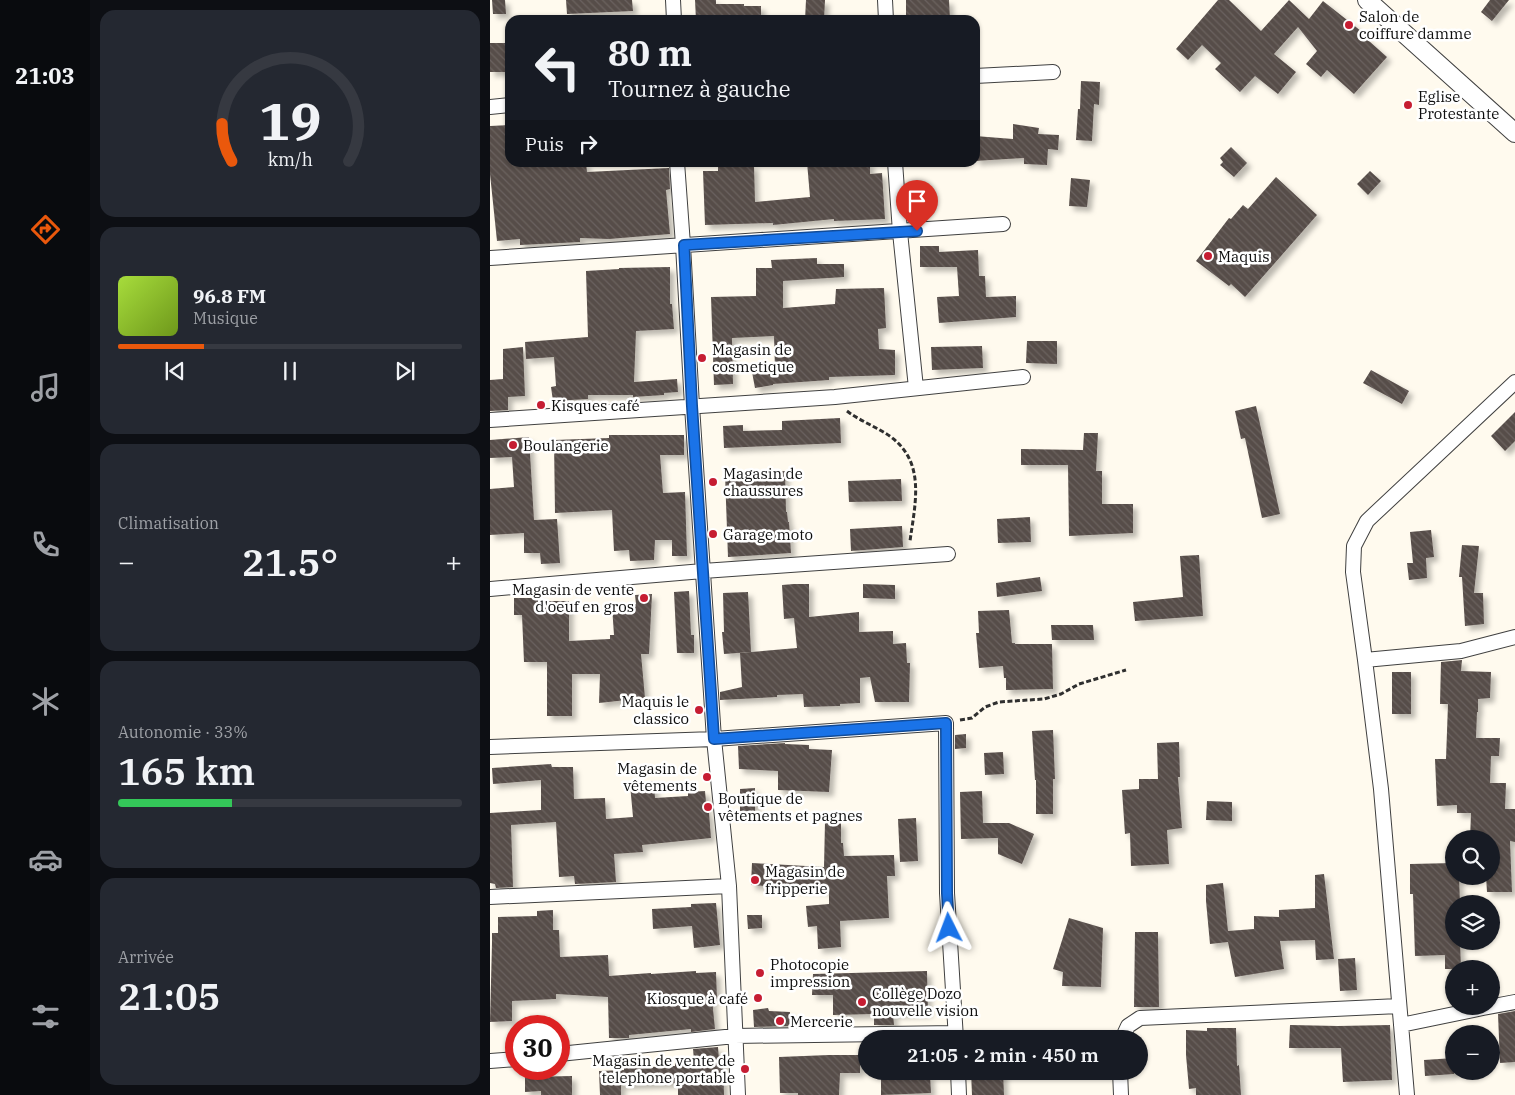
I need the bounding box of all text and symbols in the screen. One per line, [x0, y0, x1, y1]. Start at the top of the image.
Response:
place label: Salon de coiffure damme [1359, 7, 1471, 43]
marker: Salon de coiffure damme [1343, 19, 1355, 31]
text: 80 m [608, 30, 692, 76]
icon: left [525, 35, 590, 100]
text: 21:03 [15, 61, 75, 90]
text: Tournez à gauche [608, 74, 791, 103]
text: 19 [259, 87, 321, 154]
place label: Eglise Protestante [1418, 87, 1499, 123]
marker: Eglise Protestante [1402, 99, 1414, 111]
icon: right [574, 130, 602, 158]
text: Puis [525, 132, 564, 156]
text: km/h [267, 148, 313, 171]
pin [896, 180, 938, 231]
icon: arrive [903, 187, 931, 215]
icon: directions [28, 212, 63, 247]
place label: Maquis [1218, 247, 1270, 266]
marker: Maquis [1202, 250, 1214, 262]
text: 96.8 FM [193, 284, 266, 308]
text: Musique [193, 308, 258, 328]
place label: Magasin de cosmetique [712, 340, 794, 376]
marker: Magasin de cosmetique [696, 352, 708, 364]
icon: previous [161, 357, 189, 385]
icon: pause [276, 357, 304, 385]
icon: next [391, 357, 419, 385]
icon: music [28, 370, 63, 405]
place label: Kisques café [551, 396, 640, 415]
marker: Kisques café [535, 399, 547, 411]
place label: Boulangerie [523, 436, 609, 455]
marker: Boulangerie [507, 439, 519, 451]
place label: Magasin de chaussures [723, 464, 803, 500]
marker: Magasin de chaussures [707, 476, 719, 488]
text: Climatisation [118, 513, 219, 533]
place label: Garage moto [723, 525, 813, 544]
icon: phone [28, 527, 63, 562]
marker: Garage moto [707, 528, 719, 540]
text: 21.5° [242, 537, 338, 586]
text: − [118, 543, 135, 580]
text: + [445, 543, 462, 580]
place label: Magasin de vente d'oeuf en gros [512, 580, 634, 616]
marker: Magasin de vente d'oeuf en gros [638, 592, 650, 604]
icon: climate [28, 684, 63, 719]
place label: Maquis le classico [621, 692, 689, 728]
marker: Maquis le classico [693, 704, 705, 716]
text: Autonomie · 33% [118, 722, 248, 742]
text: 165 km [118, 746, 255, 795]
place label: Magasin de vêtements [617, 759, 697, 795]
marker: Magasin de vêtements [701, 771, 713, 783]
place label: Boutique de vêtements et pagnes [718, 789, 863, 825]
marker: Boutique de vêtements et pagnes [702, 801, 714, 813]
map controls [1445, 830, 1500, 1080]
button: search [1445, 830, 1500, 885]
icon: car [28, 842, 63, 877]
place label: Magasin de fripperie [765, 862, 845, 898]
marker: Magasin de fripperie [749, 874, 761, 886]
button: layers [1445, 895, 1500, 950]
position arrow [922, 901, 974, 953]
text: Arrivée [118, 947, 174, 967]
place label: Photocopie impression [770, 955, 851, 991]
button: + [1445, 960, 1500, 1015]
marker: Photocopie impression [754, 967, 766, 979]
text: 21:05 [118, 971, 221, 1020]
place label: Collège Dozo nouvelle vision [872, 984, 979, 1020]
place label: Kiosque à café [647, 989, 748, 1008]
marker: Kiosque à café [752, 992, 764, 1004]
marker: Collège Dozo nouvelle vision [856, 996, 868, 1008]
icon: filters [28, 999, 63, 1034]
place label: Mercerie [790, 1012, 853, 1031]
speed limit sign: 30 [505, 1015, 570, 1080]
marker: Mercerie [774, 1015, 786, 1027]
button: − [1445, 1025, 1500, 1080]
text: 21:05 · 2 min · 450 m [907, 1043, 1099, 1067]
place label: Magasin de vente de telephone portable [592, 1051, 735, 1087]
marker: Magasin de vente de telephone portable [739, 1063, 751, 1075]

